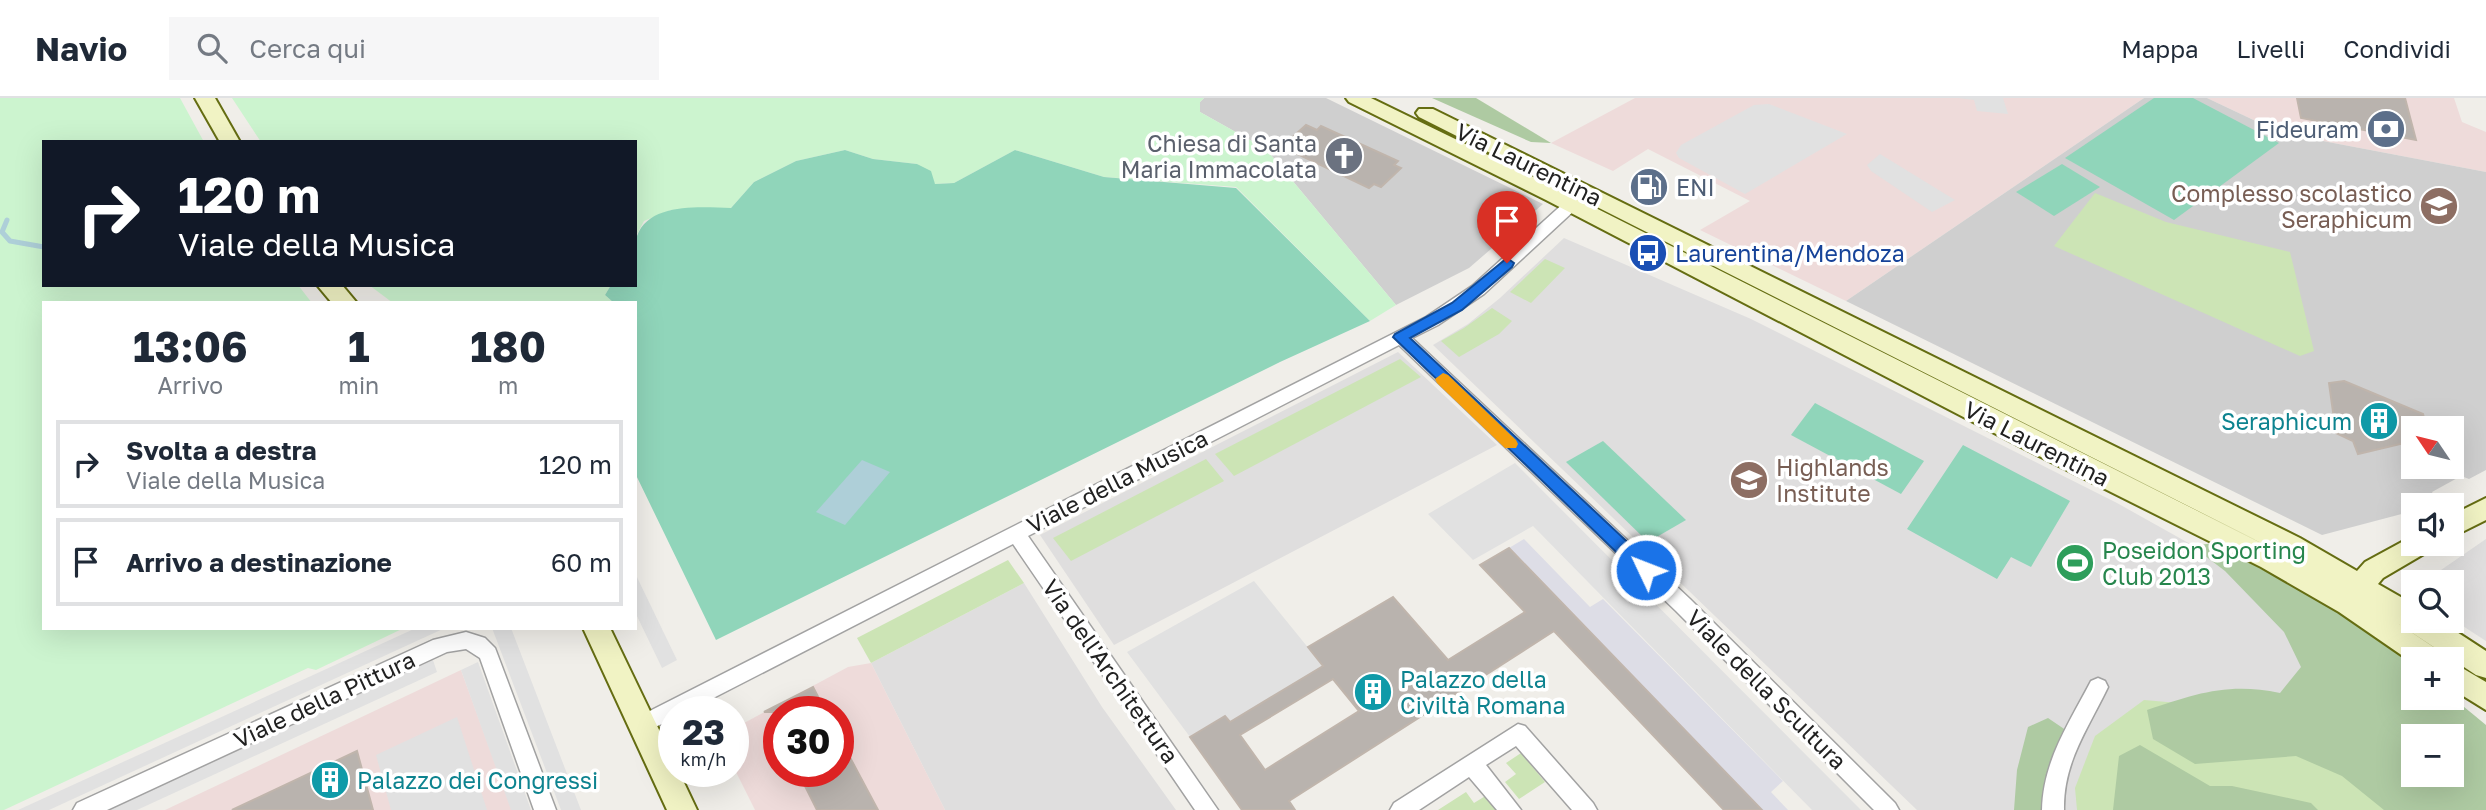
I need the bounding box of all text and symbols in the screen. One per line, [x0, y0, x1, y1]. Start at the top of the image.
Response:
search box [169, 17, 659, 80]
text: Navio [35, 29, 127, 68]
icon: search [193, 29, 231, 67]
text: Cerca qui [249, 33, 366, 64]
text: Mappa [2121, 34, 2198, 63]
text: Livelli [2236, 34, 2305, 63]
text: Condividi [2343, 34, 2451, 63]
bank icon: Fideuram [2365, 108, 2407, 150]
place label: Fideuram [2256, 115, 2359, 143]
street label: Via Laurentina [1451, 117, 1607, 211]
place label: Chiesa di Santa Maria Immacolata [1121, 129, 1317, 183]
church icon: Chiesa di Santa Maria Immacolata [1323, 135, 1365, 177]
text: 120 m [178, 165, 320, 224]
fuel station icon: ENI [1628, 166, 1670, 208]
icon: right [63, 168, 154, 259]
place label: ENI [1676, 173, 1715, 201]
place label: Complesso scolastico Seraphicum [2171, 179, 2412, 233]
school or university icon: Complesso scolastico Seraphicum [2418, 185, 2460, 227]
pin [1477, 191, 1537, 263]
icon: arrive [1488, 202, 1526, 240]
text: Viale della Musica [178, 225, 455, 263]
bus stop icon: Laurentina/Mendoza [1627, 232, 1669, 274]
place label: Laurentina/Mendoza [1675, 239, 1905, 267]
text: 13:06 [133, 321, 248, 371]
text: 1 [348, 321, 370, 371]
text: 180 [470, 321, 546, 371]
text: Arrivo [157, 371, 223, 399]
text: min [339, 371, 379, 399]
text: m [498, 371, 518, 399]
street label: Via Laurentina [1960, 394, 2114, 492]
building icon: Seraphicum [2358, 400, 2400, 442]
place label: Seraphicum [2221, 407, 2352, 435]
north arrow [2401, 416, 2464, 480]
map controls [2401, 416, 2464, 787]
street label: Viale della Musica [1022, 423, 1212, 539]
text: Svolta a destra [126, 435, 317, 466]
icon: right [67, 445, 105, 483]
text: 120 m [539, 449, 612, 480]
place label: Highlands Institute [1776, 453, 1889, 507]
school or university icon: Highlands Institute [1728, 459, 1770, 501]
text: Viale della Musica [126, 466, 325, 494]
button: sound [2401, 493, 2464, 556]
position arrow [1609, 533, 1683, 607]
place label: Poseidon Sporting Club 2013 [2102, 536, 2306, 590]
sports icon: Poseidon Sporting Club 2013 [2054, 542, 2096, 584]
icon: arrive [67, 543, 105, 581]
text: Arrivo a destinazione [126, 547, 392, 578]
text: 60 m [551, 547, 612, 578]
button: search [2401, 570, 2464, 633]
street label: Via dell'Architettura [1037, 574, 1185, 768]
street label: Viale della Scultura [1681, 603, 1853, 775]
street label: Viale della Pittura [229, 645, 419, 753]
button: + [2401, 647, 2464, 710]
place label: Palazzo della Civiltà Romana [1400, 665, 1565, 719]
building icon: Palazzo della Civiltà Romana [1352, 671, 1394, 713]
speed limit sign: 30 [763, 696, 854, 787]
text: 23 [682, 711, 725, 753]
button: − [2401, 724, 2464, 787]
text: km/h [681, 748, 726, 770]
building icon: Palazzo dei Congressi [309, 759, 351, 801]
place label: Palazzo dei Congressi [357, 766, 598, 794]

